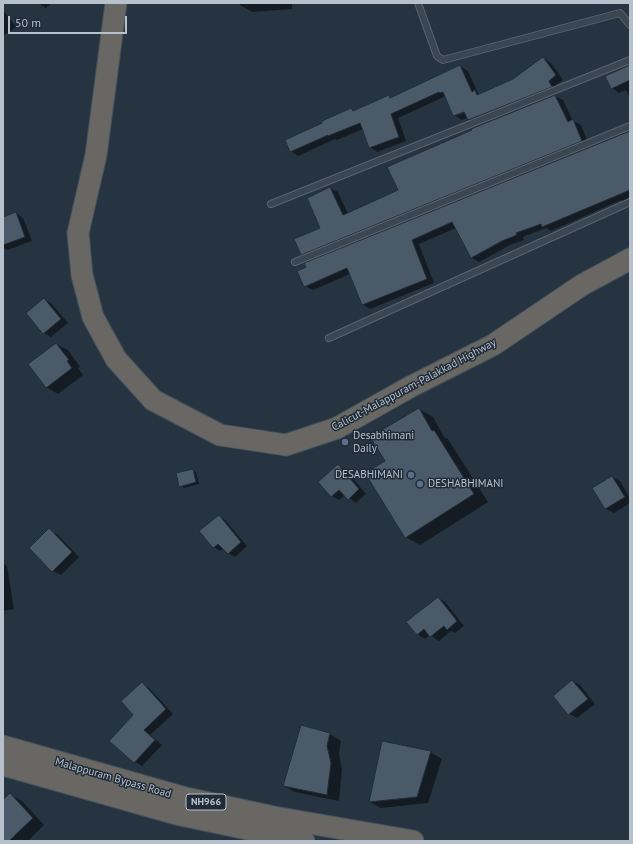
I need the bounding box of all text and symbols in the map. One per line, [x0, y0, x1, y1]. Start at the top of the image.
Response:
scale bar [10, 8, 129, 34]
text: 50 m [15, 15, 41, 30]
street label: Calicut-Malappuram-Palakkad Highway [330, 336, 498, 434]
place label: Desabhimani Daily [353, 429, 414, 455]
marker: Desabhimani Daily [340, 437, 350, 447]
place label: DESABHIMANI [335, 468, 403, 482]
marker: DESABHIMANI [406, 470, 416, 480]
place label: DESHABHIMANI [428, 477, 504, 491]
marker: DESHABHIMANI [415, 479, 425, 489]
street label: Malappuram Bypass Road [53, 755, 173, 801]
road number: NH966 [186, 794, 226, 810]

